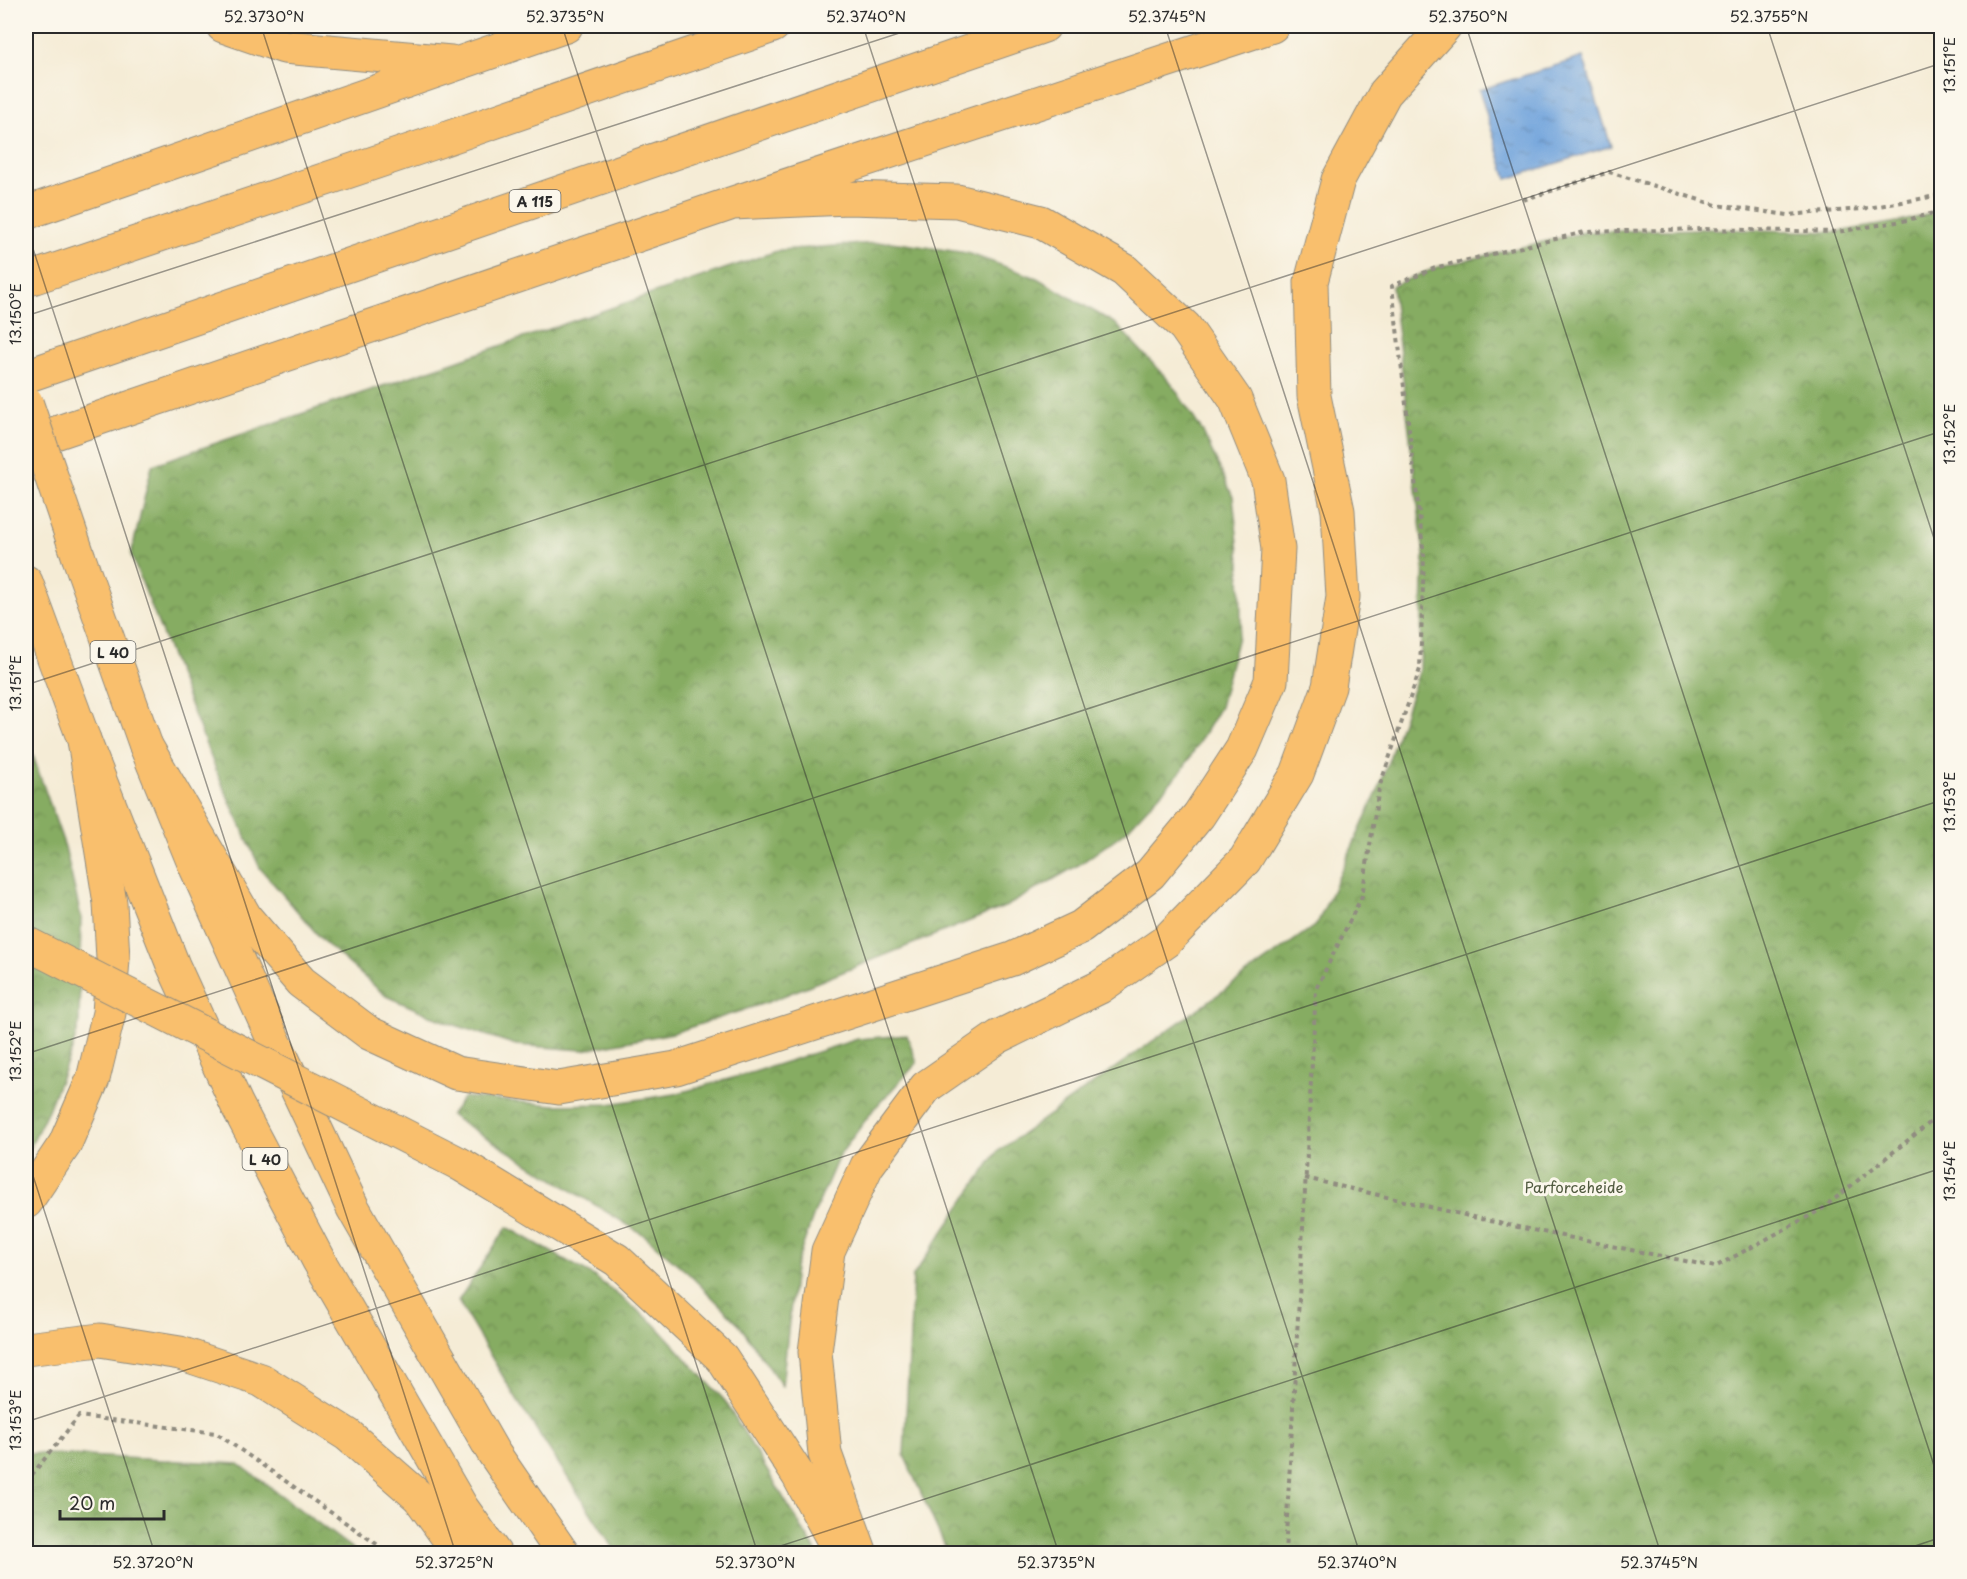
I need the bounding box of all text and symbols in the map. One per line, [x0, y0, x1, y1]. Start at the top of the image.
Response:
text: 52.3730°N [224, 4, 304, 27]
text: 52.3735°N [525, 4, 605, 27]
text: 52.3740°N [826, 4, 906, 27]
text: 52.3745°N [1128, 4, 1206, 27]
text: 52.3750°N [1428, 4, 1508, 27]
text: 52.3755°N [1730, 4, 1808, 27]
text: 13.151°E [1937, 37, 1960, 93]
road number: A 115 [510, 190, 560, 212]
text: 13.150°E [3, 283, 26, 345]
text: 13.152°E [1937, 404, 1960, 464]
road number: L 40 [90, 641, 136, 663]
text: 13.151°E [3, 655, 26, 711]
text: 13.153°E [1937, 772, 1960, 832]
text: 13.152°E [3, 1021, 26, 1081]
text: 13.154°E [1937, 1141, 1960, 1201]
road number: L 40 [242, 1148, 288, 1170]
park label: Parforceheide [1525, 1175, 1623, 1198]
text: 13.153°E [3, 1390, 26, 1450]
scale bar [60, 1483, 164, 1521]
text: 20 m [69, 1489, 115, 1516]
text: 52.3720°N [112, 1550, 194, 1573]
text: 52.3725°N [414, 1550, 494, 1573]
text: 52.3730°N [715, 1550, 795, 1573]
text: 52.3735°N [1016, 1550, 1096, 1573]
text: 52.3740°N [1317, 1550, 1397, 1573]
text: 52.3745°N [1620, 1550, 1698, 1573]

